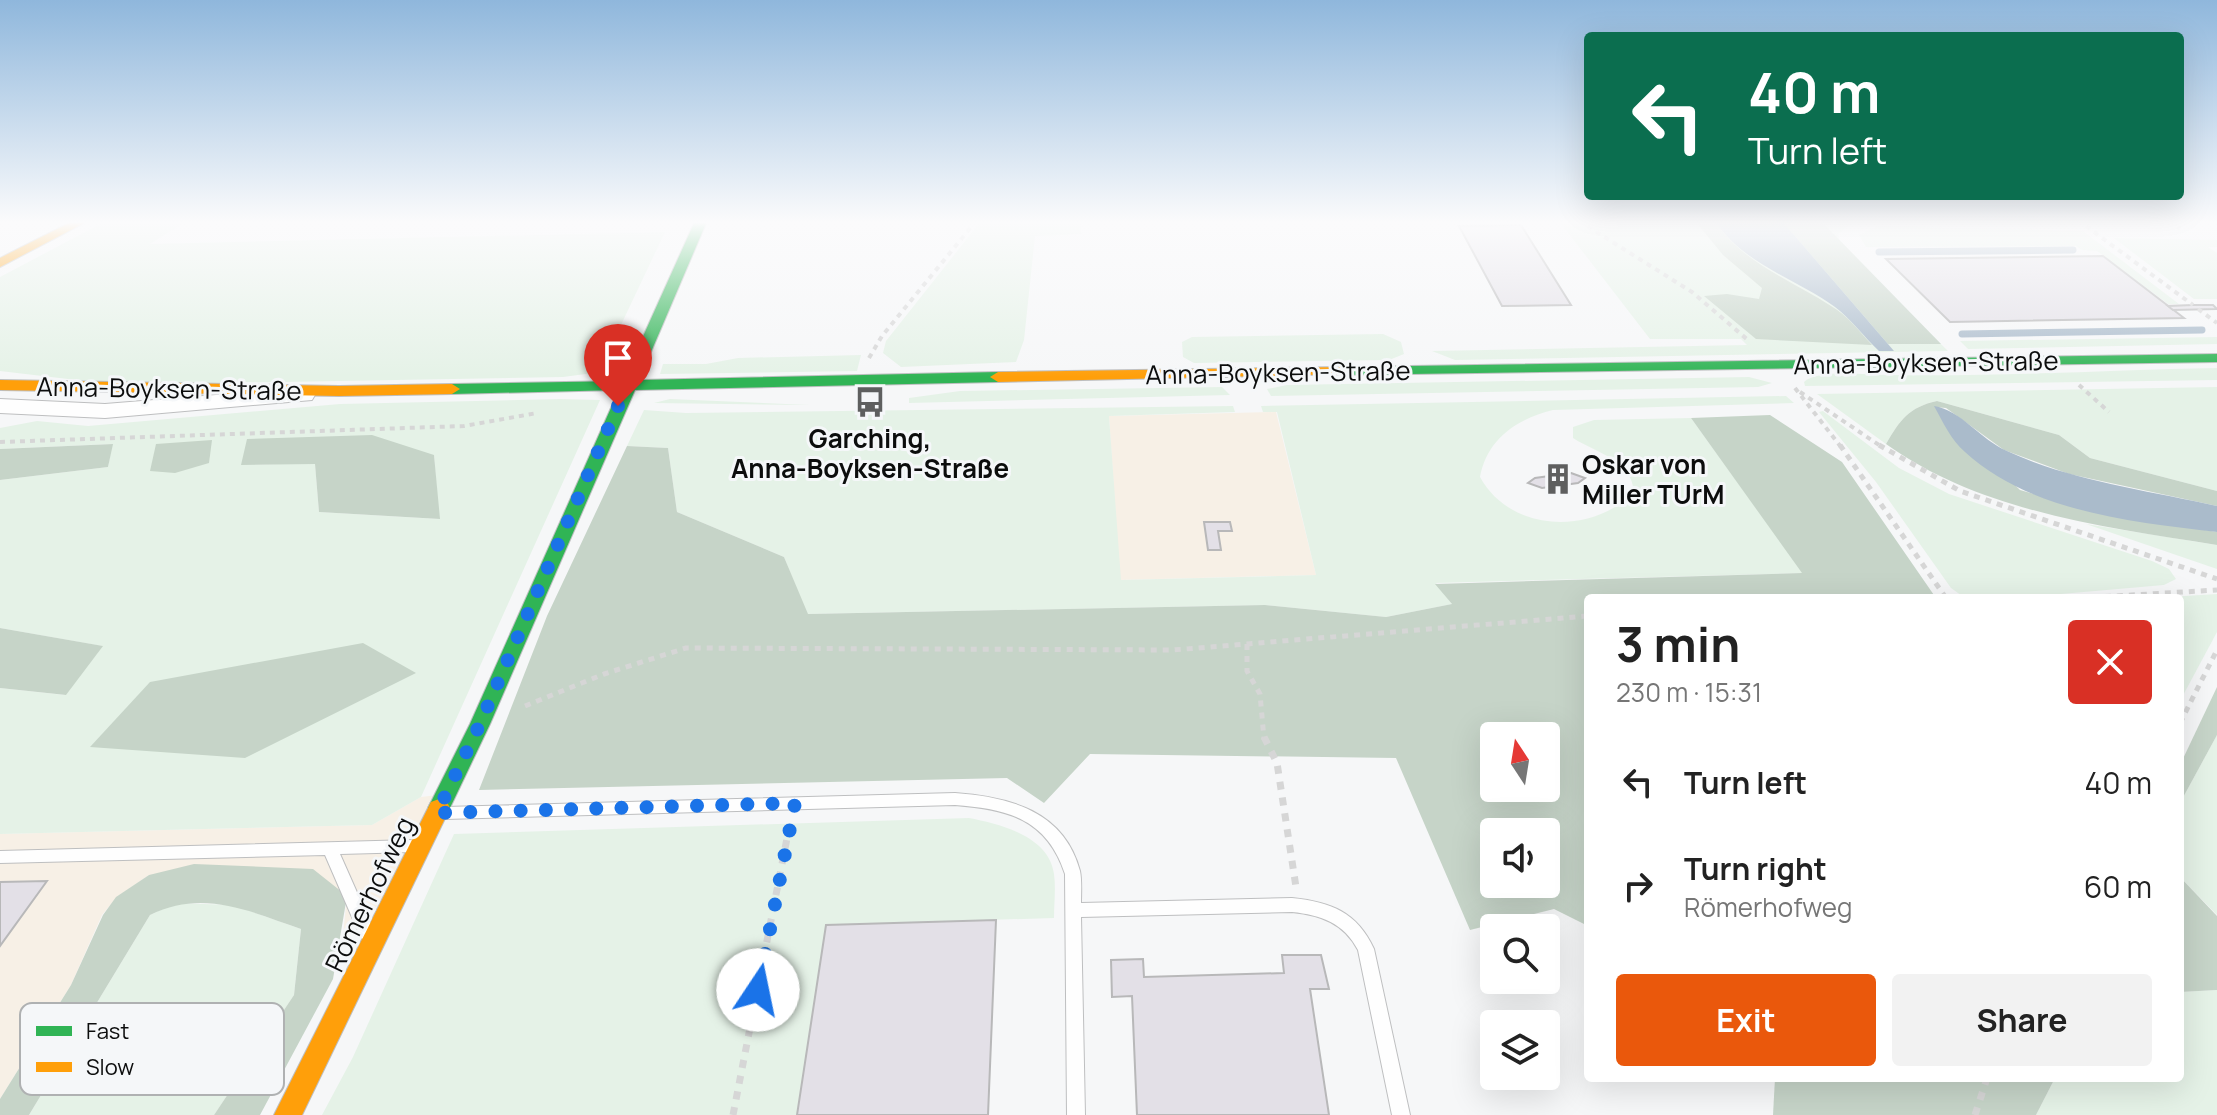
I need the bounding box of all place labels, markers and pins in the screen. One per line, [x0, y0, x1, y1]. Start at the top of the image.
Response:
pin [584, 324, 652, 406]
bus stop icon: Garching, Anna-Boyksen-Straße [853, 385, 887, 419]
place label: Garching, Anna-Boyksen-Straße [731, 420, 1009, 486]
place label: Oskar von Miller TUrM [1582, 446, 1724, 512]
building icon: Oskar von Miller TUrM [1541, 462, 1575, 496]

